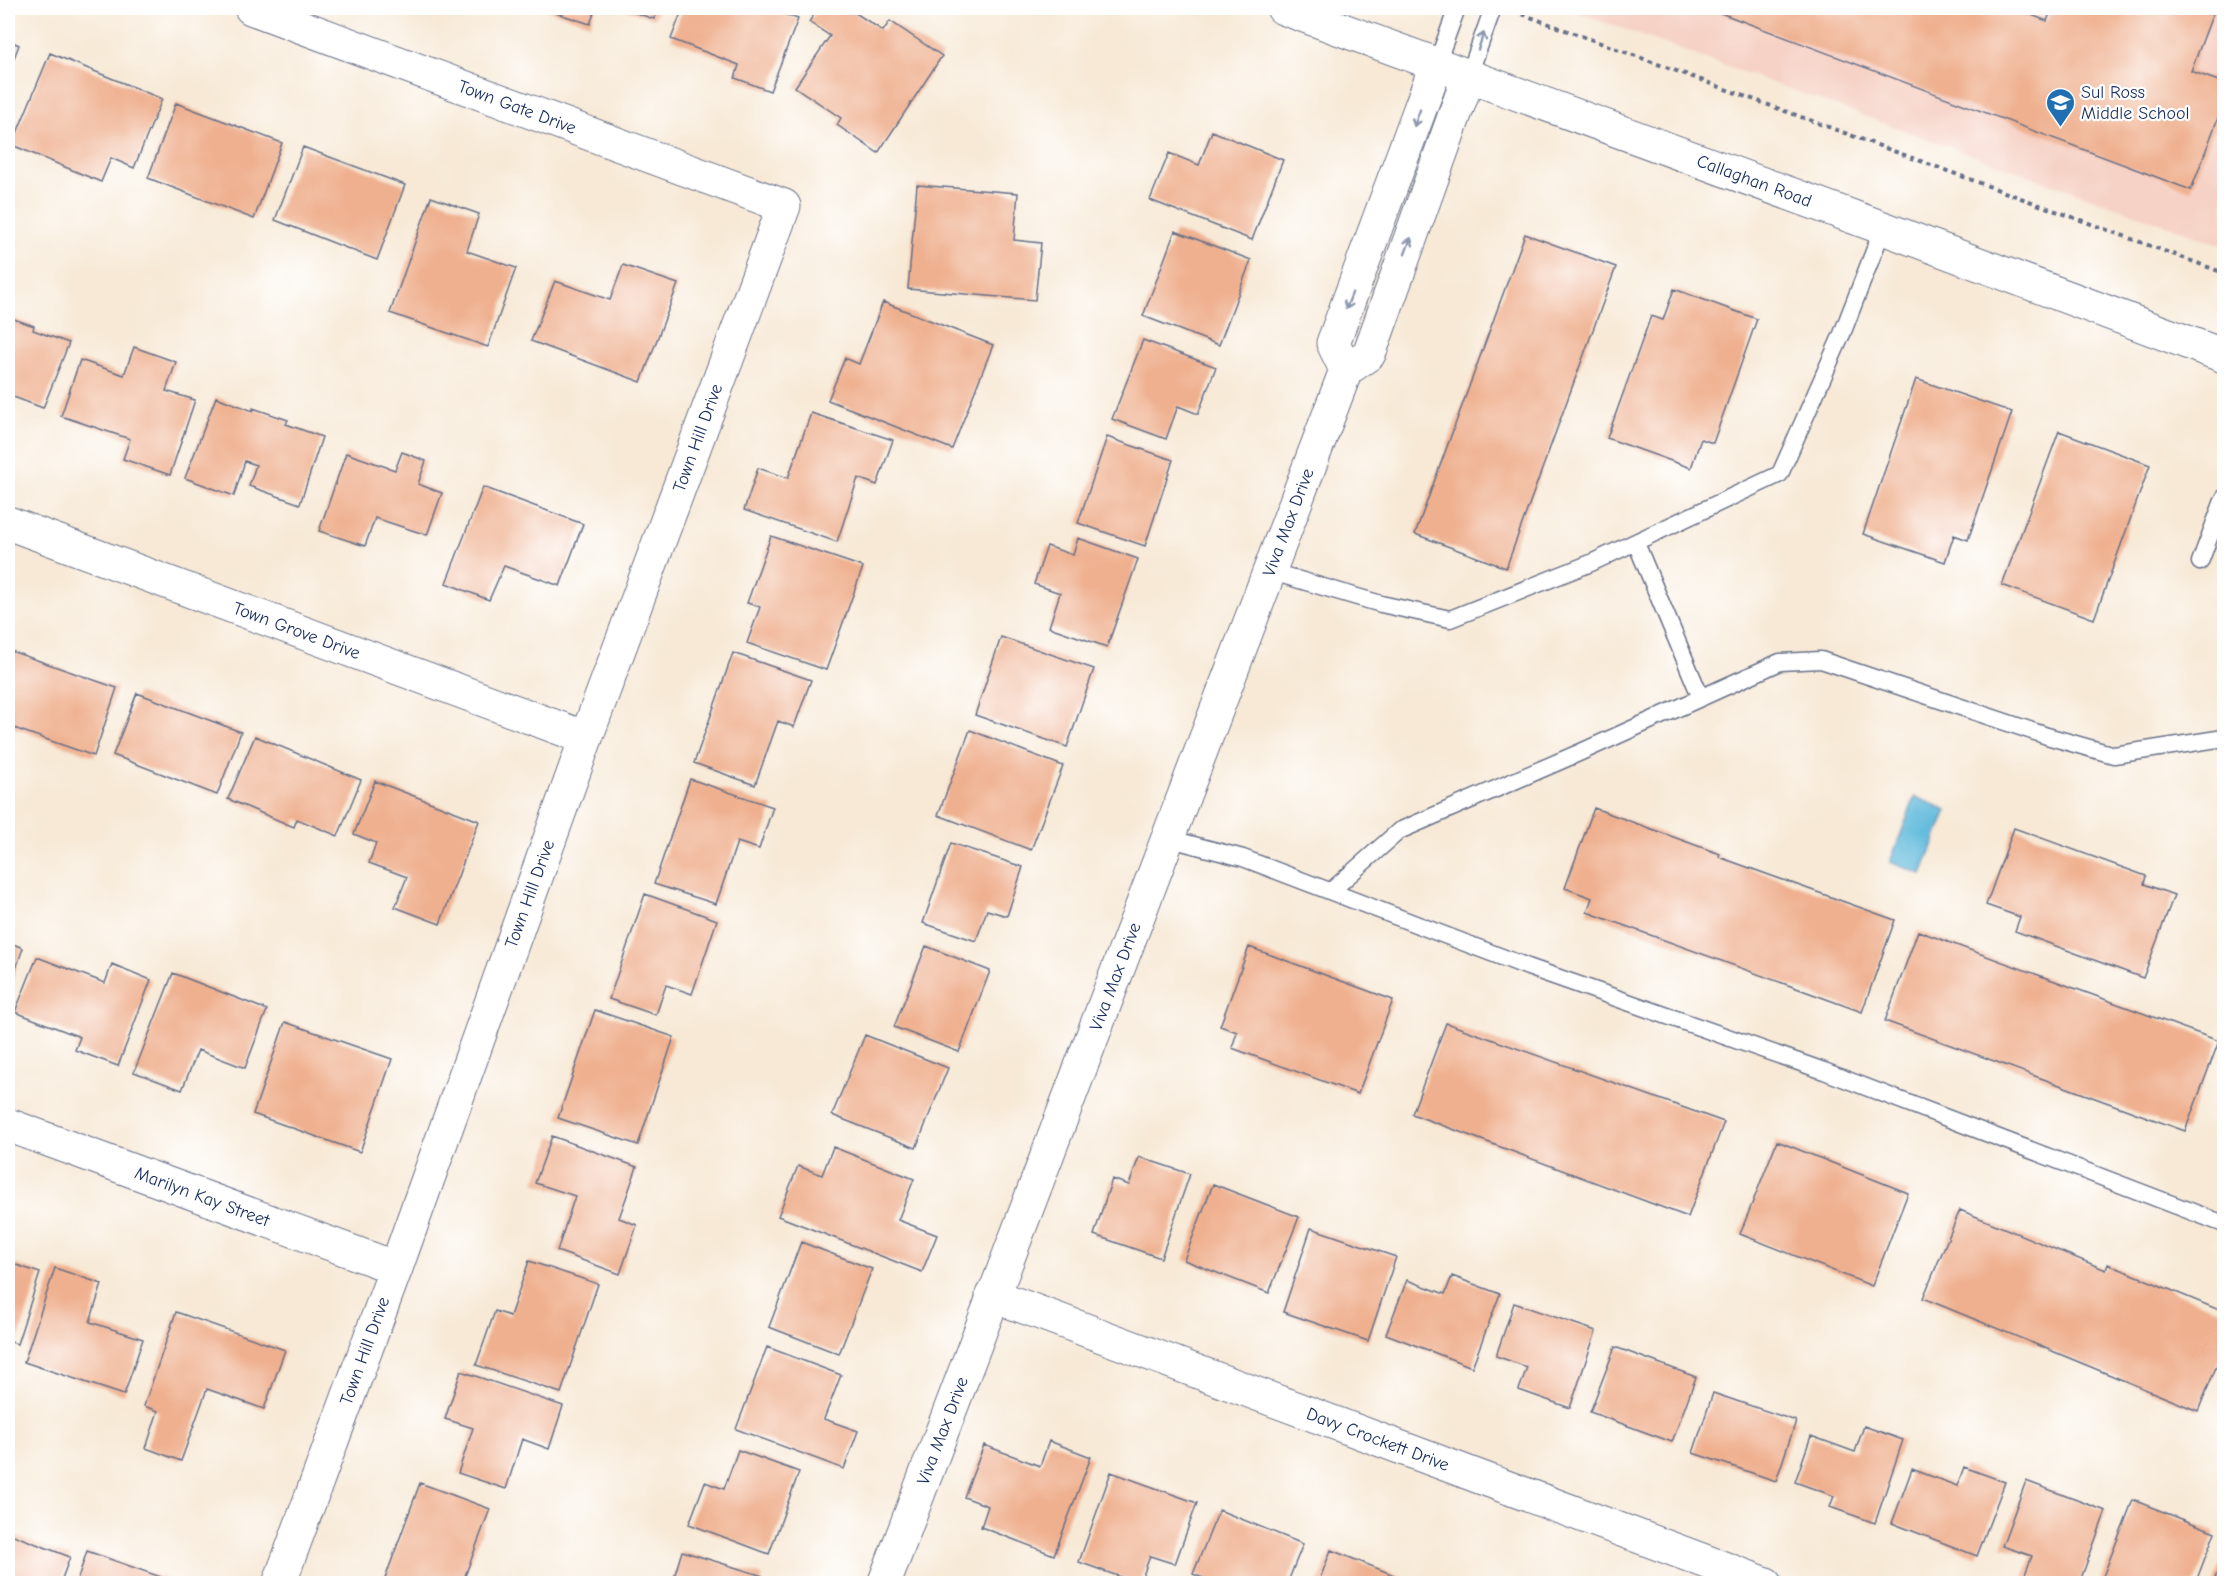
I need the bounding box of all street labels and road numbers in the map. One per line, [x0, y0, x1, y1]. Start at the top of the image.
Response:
street label: Town Gate Drive [455, 75, 579, 138]
street label: Callaghan Road [1694, 150, 1815, 211]
street label: Town Hill Drive [669, 381, 727, 495]
street label: Viva Max Drive [1258, 465, 1318, 579]
street label: Town Grove Drive [230, 597, 363, 664]
street label: Town Hill Drive [501, 837, 559, 951]
street label: Viva Max Drive [1085, 920, 1145, 1033]
street label: Marilyn Kay Street [132, 1162, 273, 1231]
street label: Town Hill Drive [336, 1294, 394, 1408]
street label: Viva Max Drive [912, 1374, 972, 1488]
street label: Davy Crockett Drive [1304, 1403, 1452, 1475]

